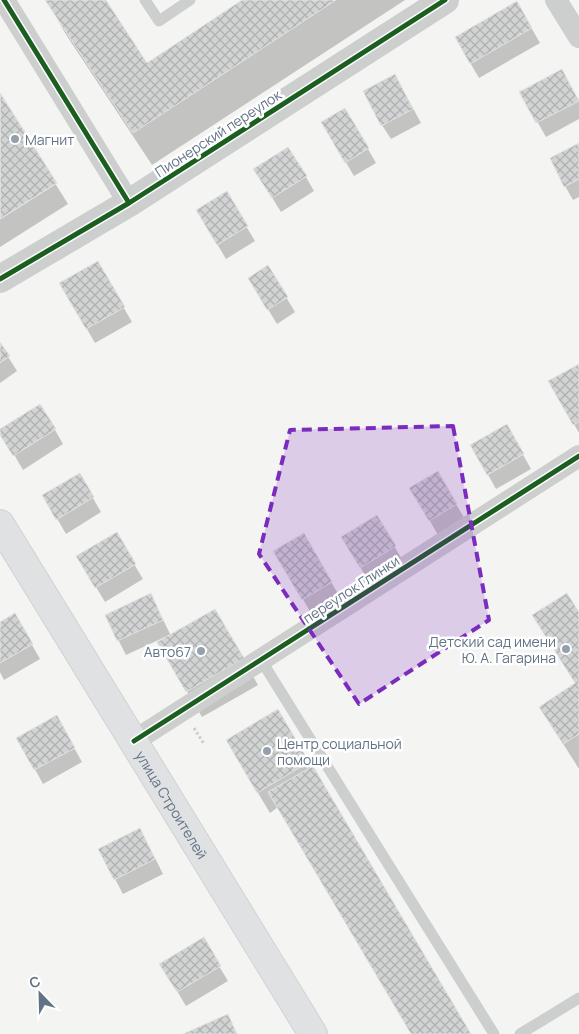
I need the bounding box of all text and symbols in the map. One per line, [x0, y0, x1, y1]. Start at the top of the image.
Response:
street label: Пионерский переулок [151, 84, 286, 181]
place label: Магнит [25, 130, 74, 149]
marker: Магнит [9, 133, 21, 145]
street label: переулок Глинки [299, 551, 403, 627]
place label: Детский сад имени Ю. А. Гагарина [428, 632, 556, 667]
place label: Авто67 [144, 642, 191, 661]
marker: Детский сад имени Ю. А. Гагарина [560, 643, 572, 655]
marker: Авто67 [195, 645, 207, 657]
place label: Центр социальной помощи [277, 734, 402, 769]
marker: Центр социальной помощи [261, 745, 273, 757]
street label: улица Строителей [132, 747, 213, 862]
north arrow [15, 969, 65, 1019]
text: С [26, 971, 43, 992]

